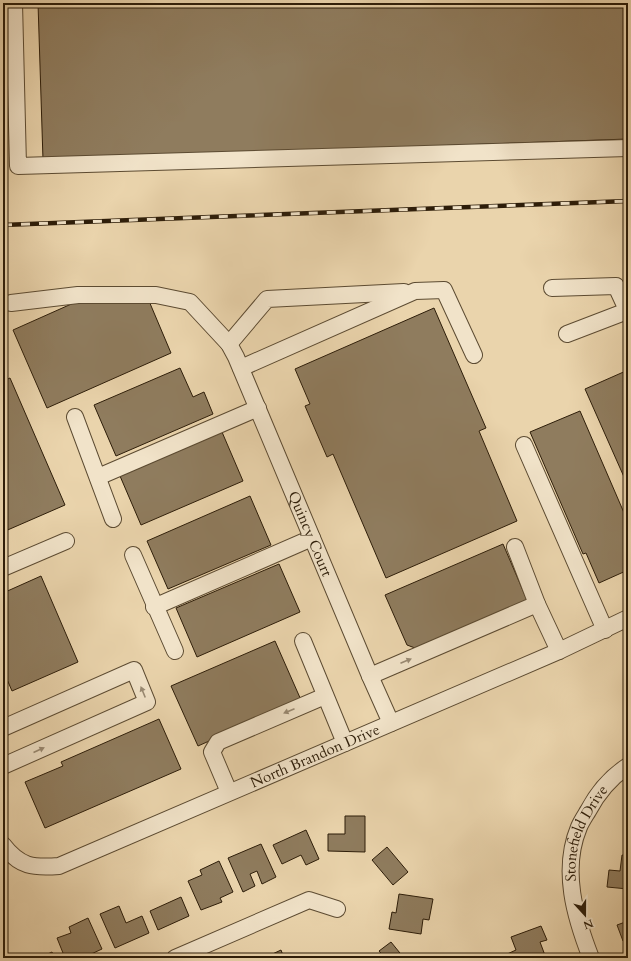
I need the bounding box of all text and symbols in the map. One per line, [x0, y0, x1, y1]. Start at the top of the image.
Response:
street label: Quincy Court [283, 488, 337, 580]
one-way arrow [400, 657, 412, 663]
one-way arrow [139, 685, 145, 697]
one-way arrow [283, 709, 295, 715]
street label: North Brandon Drive [247, 719, 383, 793]
one-way arrow [33, 747, 44, 753]
street label: Stonefield Drive [561, 780, 612, 882]
north arrow [565, 895, 605, 935]
text: N [581, 915, 596, 933]

